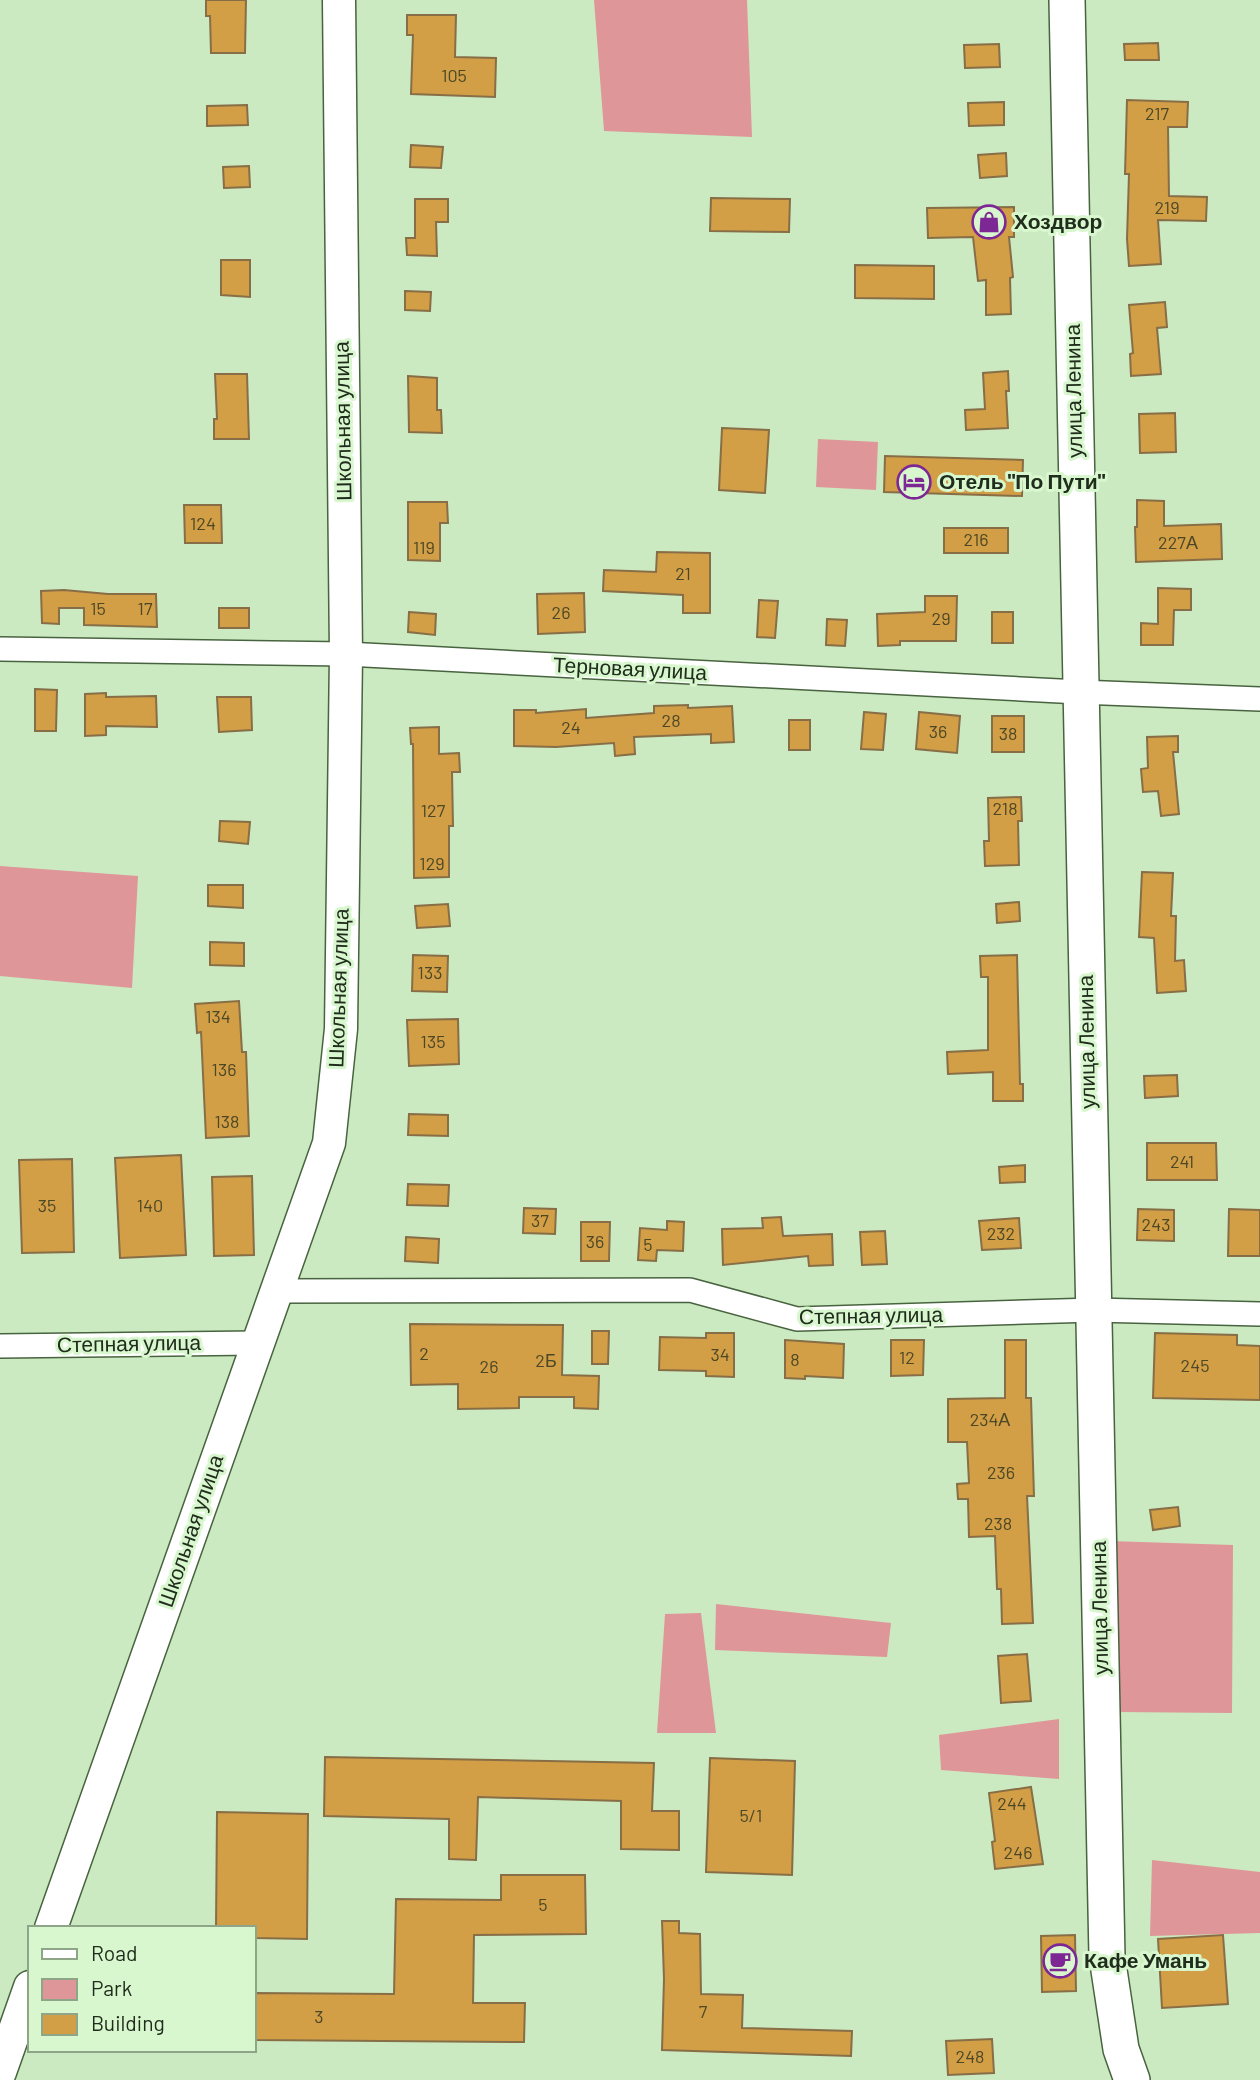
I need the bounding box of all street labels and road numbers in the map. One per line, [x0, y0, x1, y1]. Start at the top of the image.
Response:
street label: улица Ленина [1059, 324, 1086, 458]
street label: Школьная улица [328, 341, 355, 501]
street label: Терновая улица [552, 651, 708, 684]
street label: Школьная улица [322, 907, 353, 1068]
street label: улица Ленина [1072, 975, 1099, 1109]
street label: Степная улица [799, 1301, 944, 1328]
street label: Степная улица [57, 1329, 202, 1356]
street label: Школьная улица [152, 1451, 227, 1610]
street label: улица Ленина [1085, 1541, 1112, 1675]

